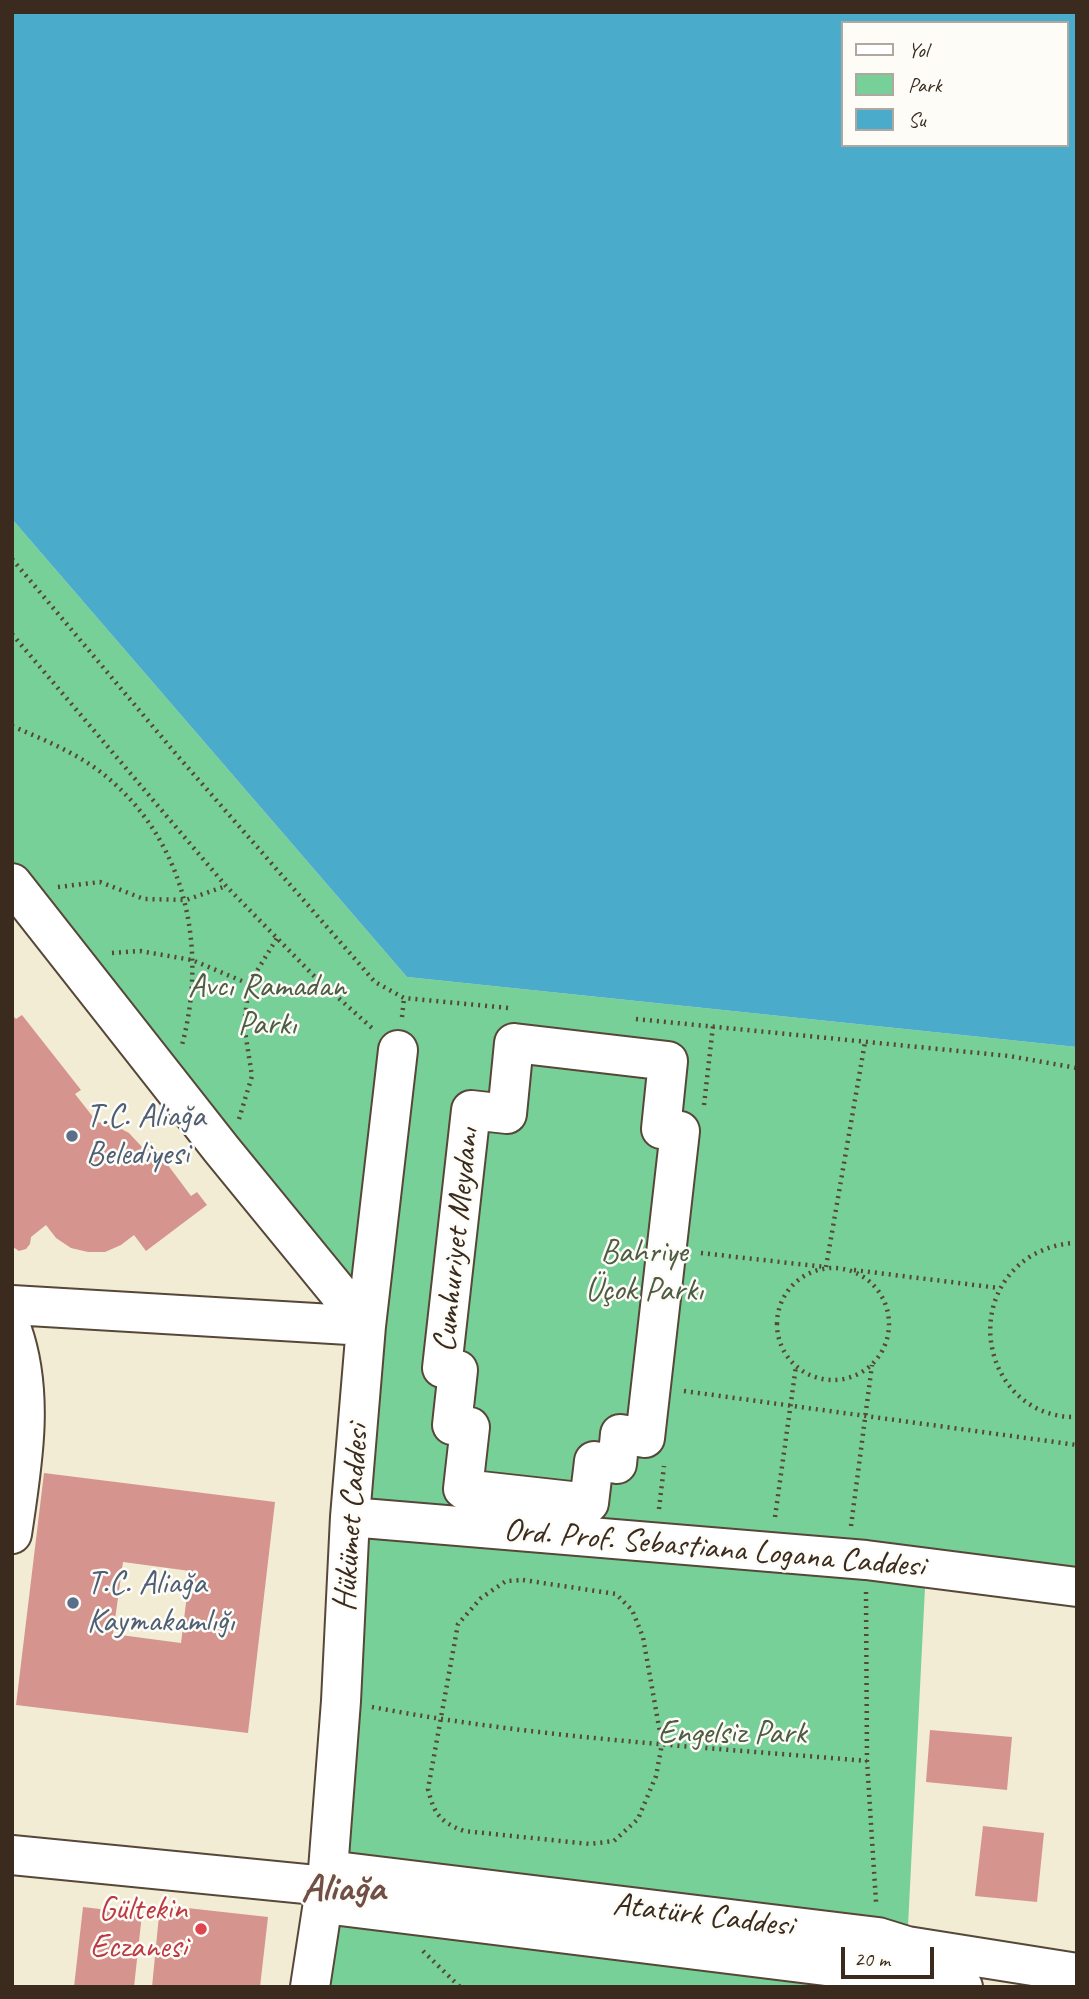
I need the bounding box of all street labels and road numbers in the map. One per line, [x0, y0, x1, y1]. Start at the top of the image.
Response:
street label: Cumhuriyet Meydanı [426, 1126, 488, 1354]
street label: Hükümet Caddesi [326, 1423, 378, 1613]
street label: Ord. Prof. Sebastiana Logana Caddesi [502, 1511, 926, 1587]
street label: Atatürk Caddesi [611, 1885, 795, 1947]

